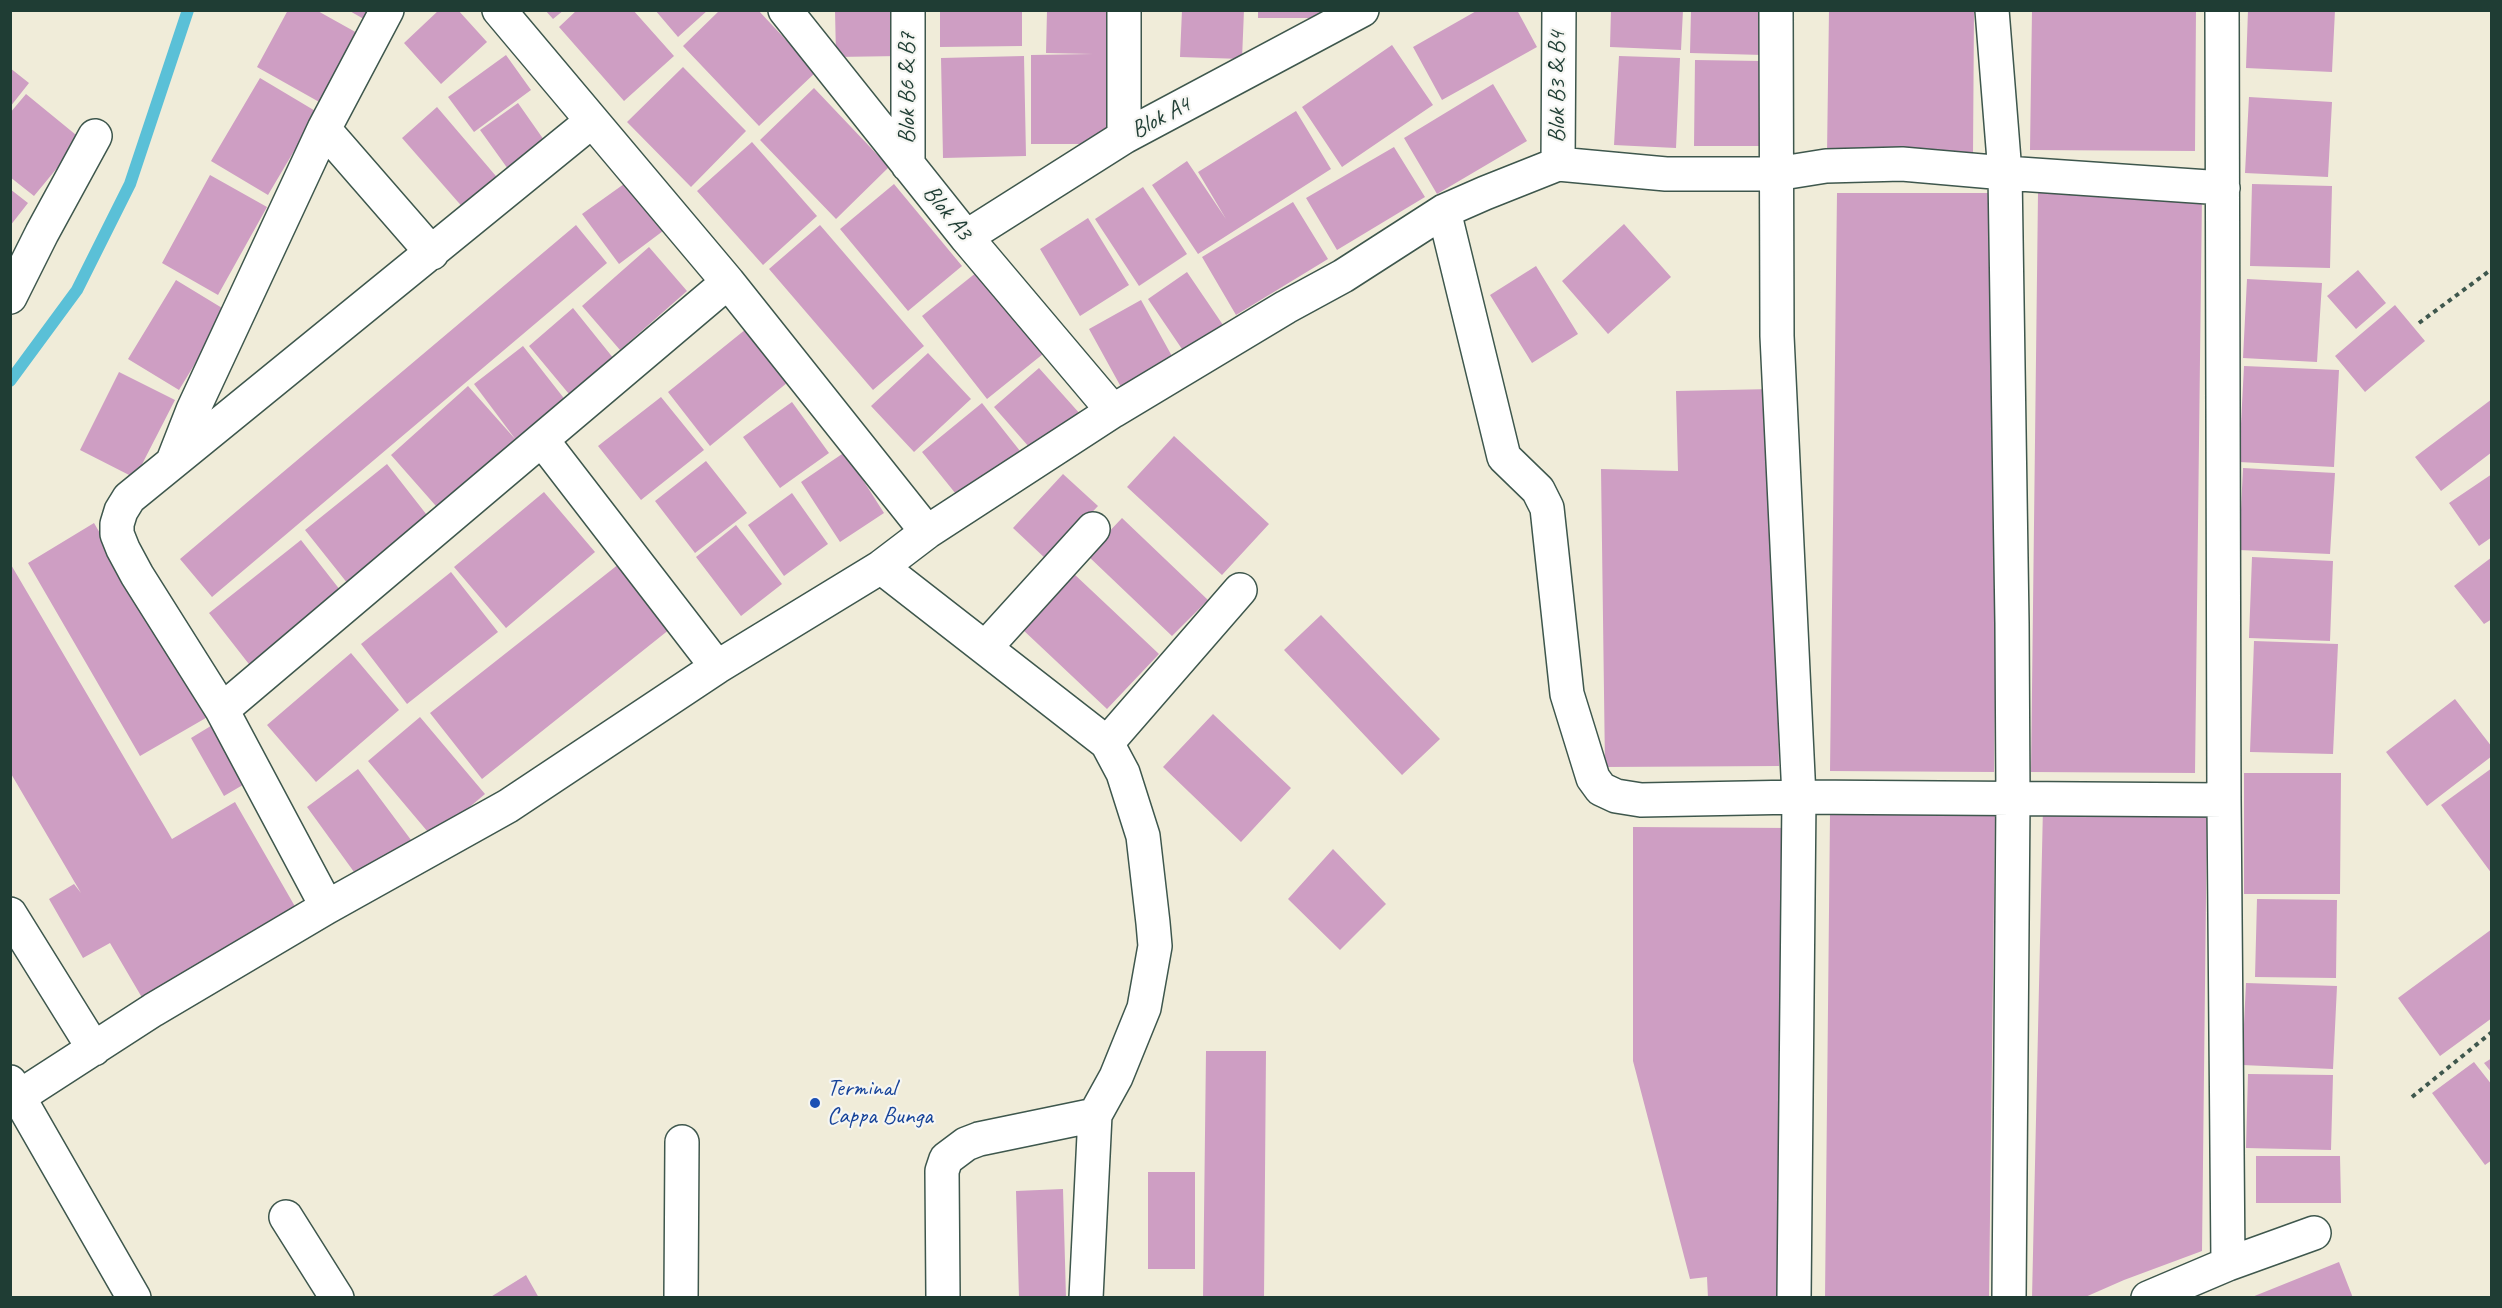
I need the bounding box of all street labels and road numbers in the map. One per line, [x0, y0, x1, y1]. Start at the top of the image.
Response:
street label: Blok B3 & B4 [1544, 31, 1572, 143]
street label: Blok B6 & B7 [894, 32, 922, 144]
street label: Blok A4 [1127, 91, 1195, 145]
street label: Blok A3 [916, 180, 978, 246]

